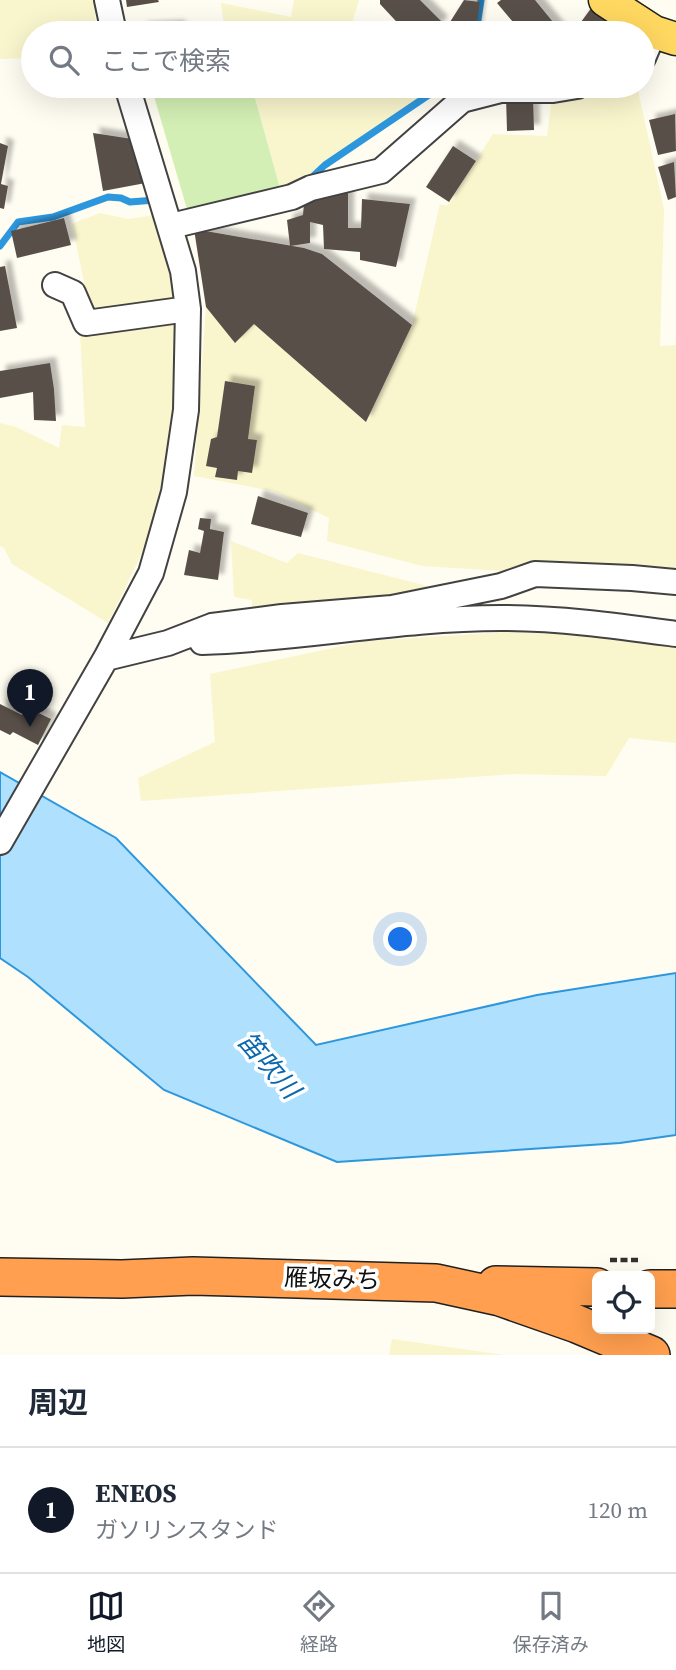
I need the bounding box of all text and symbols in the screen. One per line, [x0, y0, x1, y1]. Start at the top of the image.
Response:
search box [21, 21, 655, 98]
icon: search [45, 41, 83, 79]
text: ここで検索 [101, 43, 231, 79]
pin: 1 [7, 669, 53, 727]
your location [383, 922, 417, 956]
water label: 笛吹川 [230, 1024, 310, 1109]
street label: 雁坂みち [283, 1260, 381, 1297]
map controls [592, 1271, 655, 1334]
button: locate [592, 1271, 655, 1334]
text: 周辺 [28, 1382, 88, 1423]
text: ENEOS [95, 1475, 177, 1511]
text: 1 [45, 1494, 57, 1526]
text: 120 m [587, 1494, 648, 1526]
text: ガソリンスタンド [95, 1514, 279, 1546]
tab: 地図 [87, 1587, 125, 1657]
tab: 経路 [300, 1587, 338, 1657]
tab: 保存済み [513, 1587, 589, 1657]

